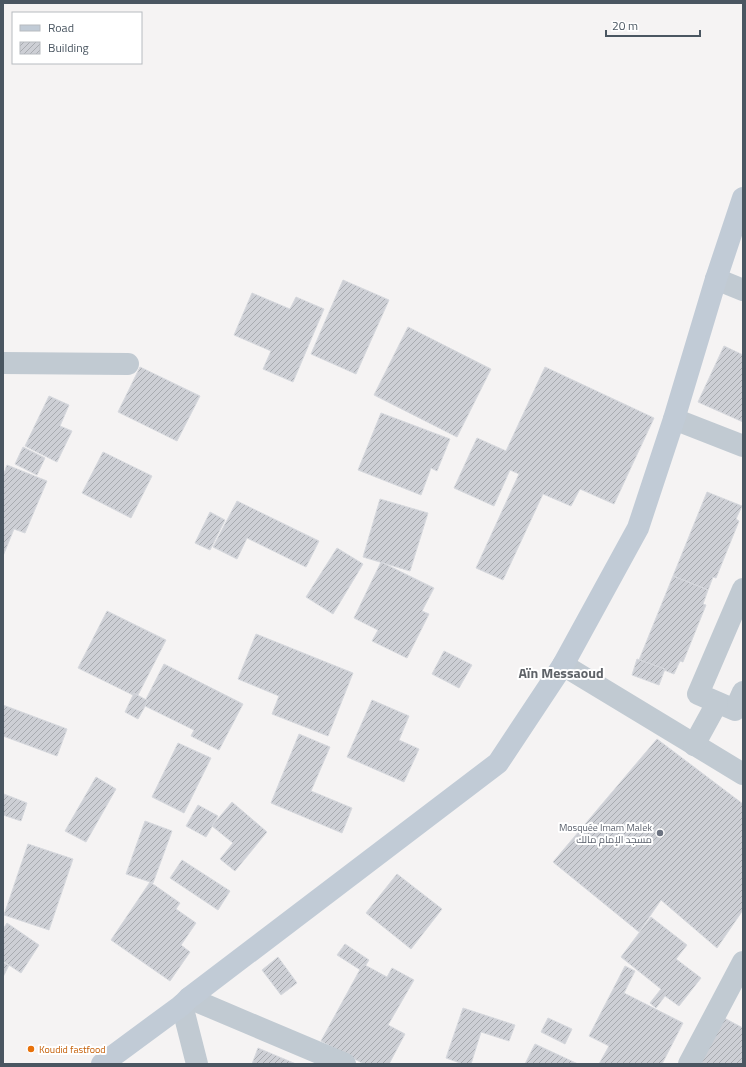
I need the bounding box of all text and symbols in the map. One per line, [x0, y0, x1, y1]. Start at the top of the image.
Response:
legend [12, 12, 142, 64]
scale bar [606, 12, 700, 38]
text: 20 m [612, 16, 638, 35]
text: Road [48, 18, 74, 37]
text: Building [48, 38, 89, 57]
district label: Aïn Messaoud [518, 662, 604, 683]
place label: Mosquée Imam Malek مسجد الإمام مالك [559, 820, 652, 847]
marker: Mosquée Imam Malek مسجد الإمام مالك [655, 828, 665, 838]
place label: Koudid fastfood [39, 1042, 106, 1057]
marker: Koudid fastfood [26, 1044, 36, 1054]

